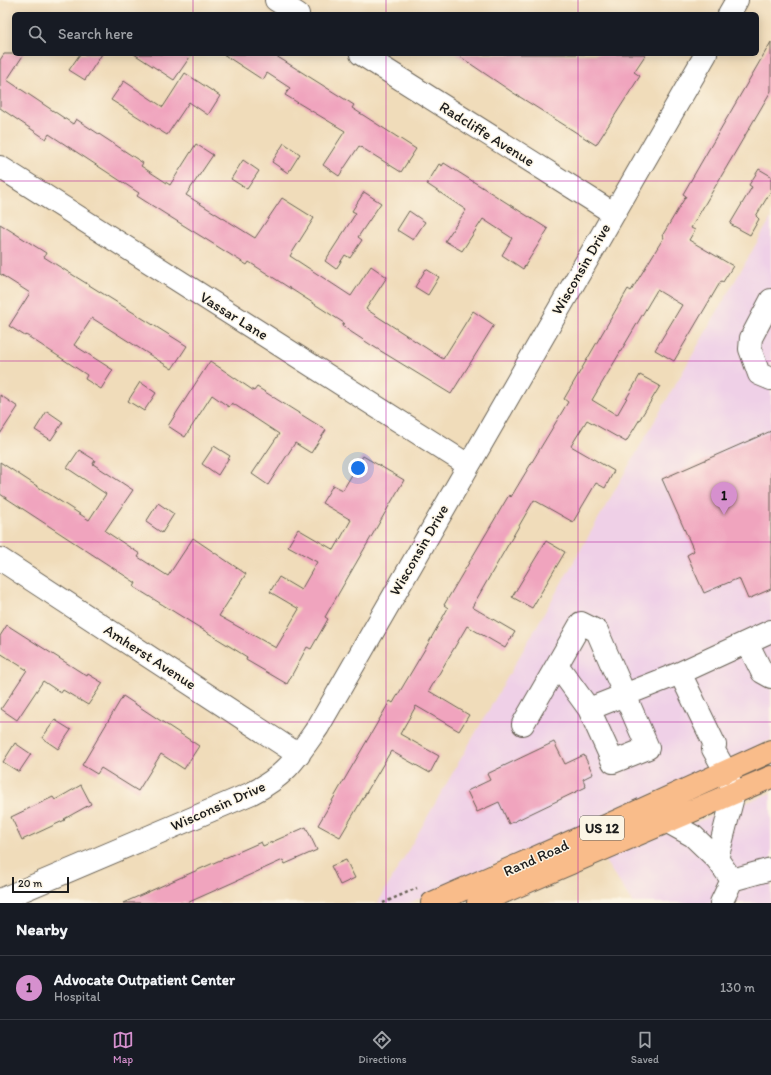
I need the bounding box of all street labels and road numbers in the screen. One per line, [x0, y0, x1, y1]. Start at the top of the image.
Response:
street label: Radcliffe Avenue [436, 98, 538, 170]
street label: Wisconsin Drive [548, 220, 614, 318]
street label: Vassar Lane [197, 288, 271, 344]
street label: Wisconsin Drive [386, 501, 452, 599]
street label: Amherst Avenue [101, 621, 199, 693]
street label: Wisconsin Drive [168, 777, 268, 835]
road number: US 12 [580, 816, 624, 840]
street label: Rand Road [501, 836, 571, 880]

